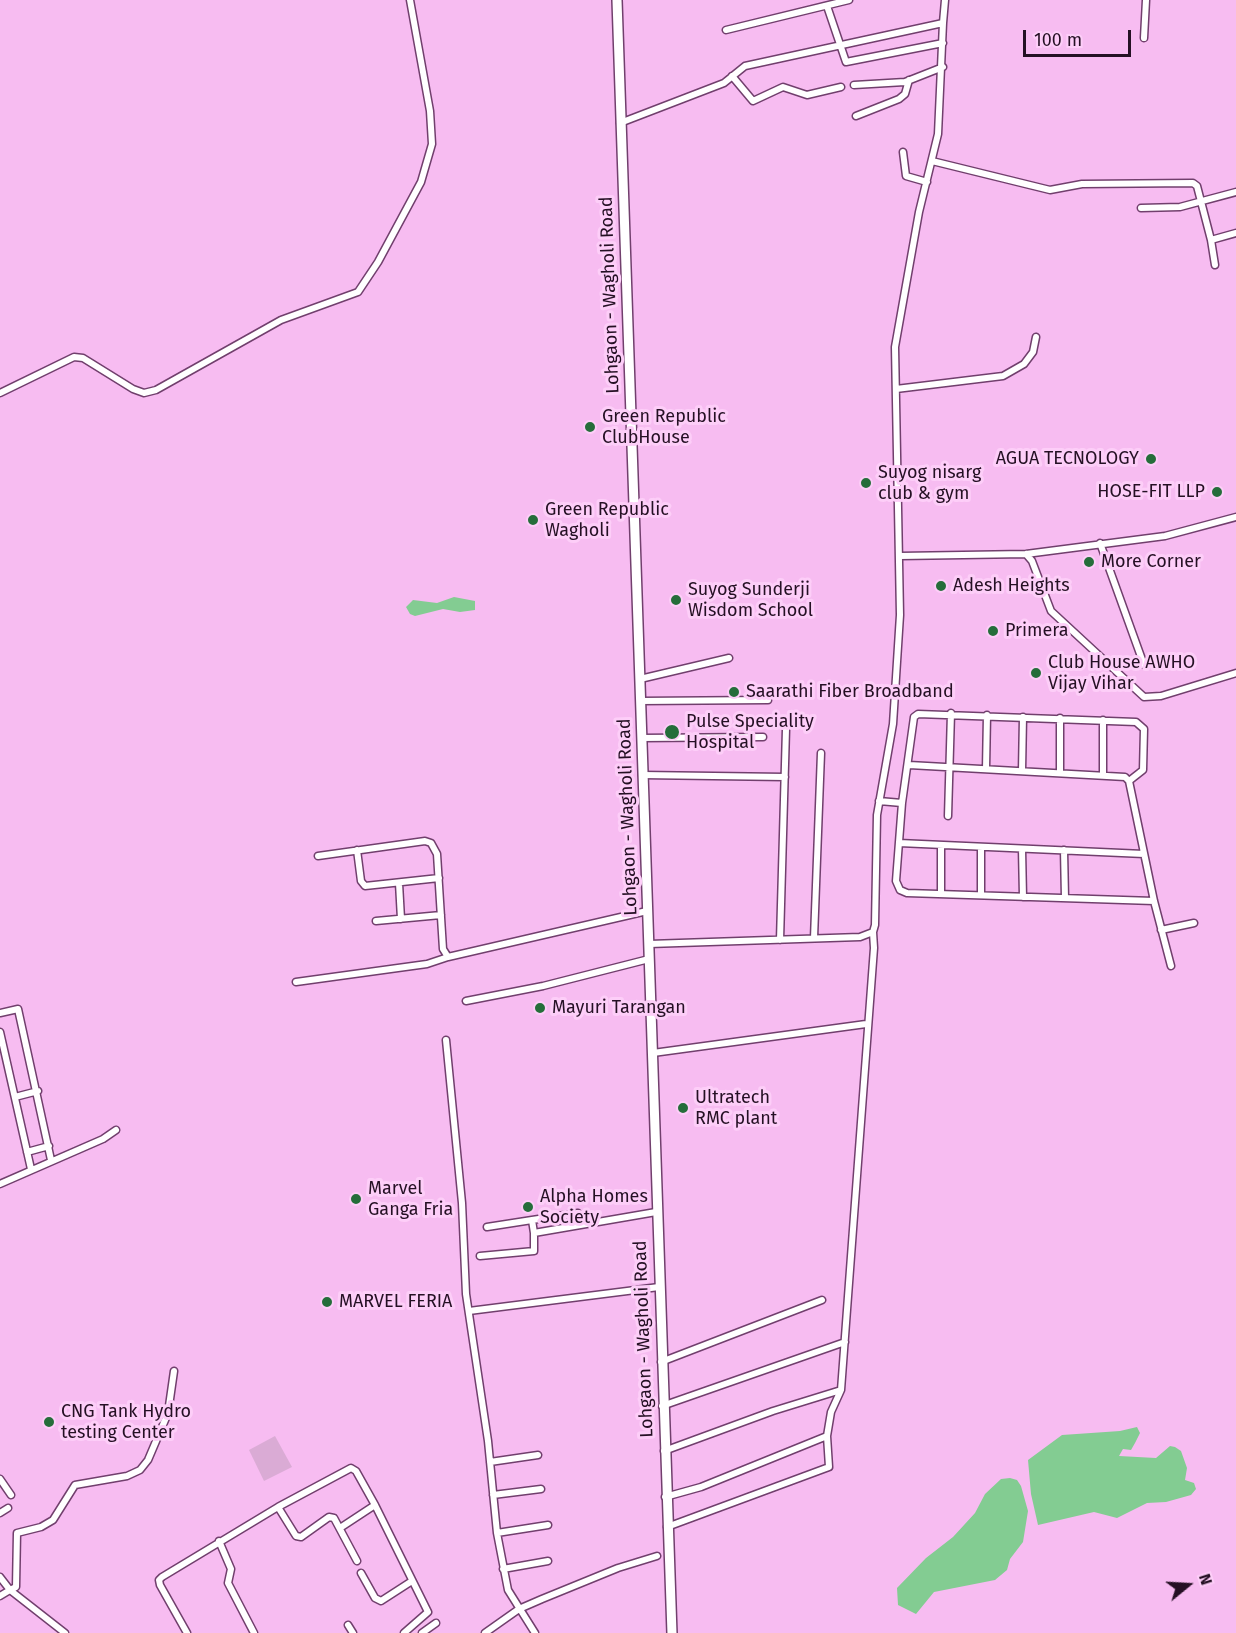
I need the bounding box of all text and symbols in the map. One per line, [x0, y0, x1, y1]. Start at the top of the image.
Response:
scale bar [1026, 18, 1134, 56]
text: 100 m [1034, 29, 1082, 51]
street label: Lohgaon - Wagholi Road [596, 196, 624, 394]
place label: Green Republic ClubHouse [602, 406, 726, 448]
marker: Green Republic ClubHouse [583, 420, 597, 434]
place label: AGUA TECNOLOGY [996, 448, 1139, 470]
marker: AGUA TECNOLOGY [1144, 452, 1158, 466]
place label: Suyog nisarg club & gym [878, 462, 981, 504]
marker: Suyog nisarg club & gym [859, 476, 873, 490]
place label: HOSE-FIT LLP [1097, 481, 1205, 503]
marker: HOSE-FIT LLP [1210, 485, 1224, 499]
place label: Green Republic Wagholi [545, 499, 669, 542]
marker: Green Republic Wagholi [526, 513, 540, 527]
place label: More Corner [1101, 551, 1201, 573]
marker: More Corner [1082, 555, 1096, 569]
place label: Adesh Heights [953, 575, 1070, 597]
place label: Suyog Sunderji Wisdom School [688, 579, 813, 622]
marker: Adesh Heights [934, 579, 948, 593]
marker: Suyog Sunderji Wisdom School [669, 593, 683, 607]
place label: Primera [1005, 620, 1068, 642]
marker: Primera [986, 624, 1000, 638]
place label: Club House AWHO Vijay Vihar [1048, 652, 1195, 694]
marker: Club House AWHO Vijay Vihar [1029, 666, 1043, 680]
place label: Saarathi Fiber Broadband [746, 681, 954, 703]
marker: Saarathi Fiber Broadband [727, 685, 741, 699]
place label: Pulse Speciality Hospital [686, 711, 814, 754]
street label: Lohgaon - Wagholi Road [614, 718, 642, 916]
marker: Pulse Speciality Hospital [663, 723, 681, 741]
place label: Mayuri Tarangan [552, 997, 686, 1019]
marker: Mayuri Tarangan [533, 1001, 547, 1015]
place label: Ultratech RMC plant [695, 1087, 777, 1130]
marker: Ultratech RMC plant [676, 1101, 690, 1115]
place label: Marvel Ganga Fria [368, 1178, 453, 1220]
place label: Alpha Homes Society [540, 1186, 648, 1228]
marker: Marvel Ganga Fria [349, 1192, 363, 1206]
marker: Alpha Homes Society [521, 1200, 535, 1214]
street label: Lohgaon - Wagholi Road [630, 1240, 658, 1438]
place label: MARVEL FERIA [339, 1291, 452, 1313]
marker: MARVEL FERIA [320, 1295, 334, 1309]
place label: CNG Tank Hydro testing Center [61, 1401, 191, 1444]
marker: CNG Tank Hydro testing Center [42, 1415, 56, 1429]
north arrow [1158, 1555, 1218, 1615]
text: N [1195, 1571, 1216, 1587]

